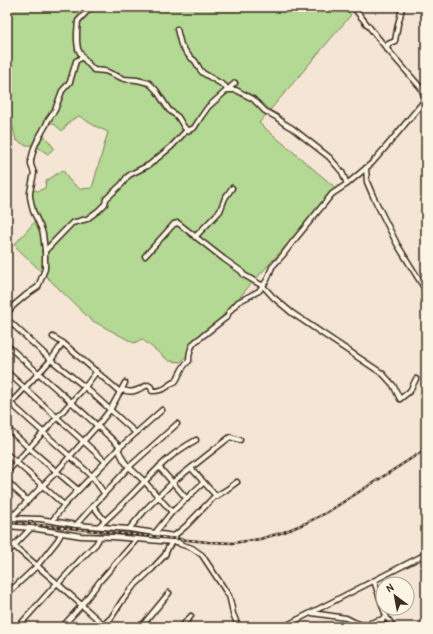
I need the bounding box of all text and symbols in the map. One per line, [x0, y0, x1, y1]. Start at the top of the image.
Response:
north arrow [375, 576, 415, 616]
text: N [384, 580, 396, 595]

